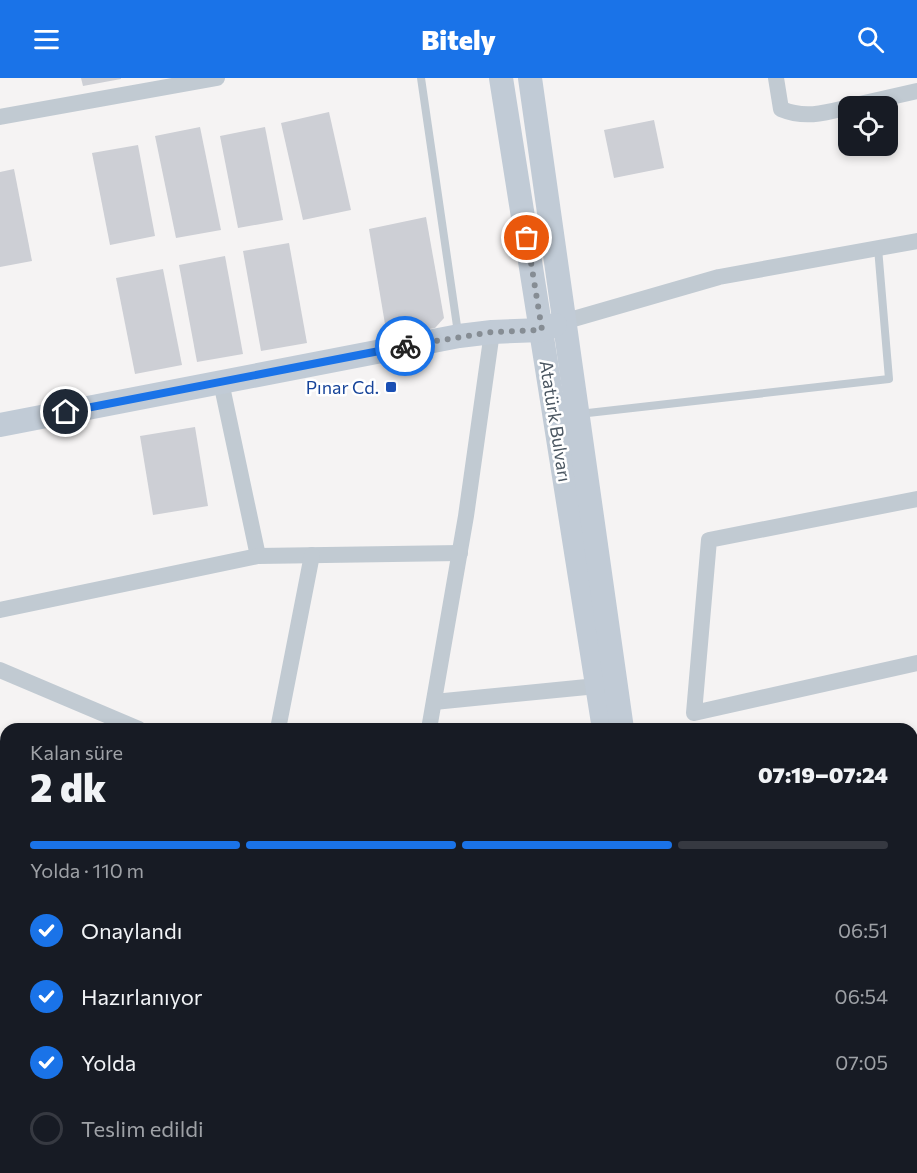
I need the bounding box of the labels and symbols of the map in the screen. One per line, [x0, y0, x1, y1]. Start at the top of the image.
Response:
pin [501, 212, 552, 263]
courier [375, 316, 435, 376]
street label: Atatürk Bulvarı [536, 359, 576, 483]
place label: Pınar Cd. [306, 376, 379, 398]
marker: Pınar Cd. [384, 380, 398, 394]
pin [40, 386, 91, 437]

